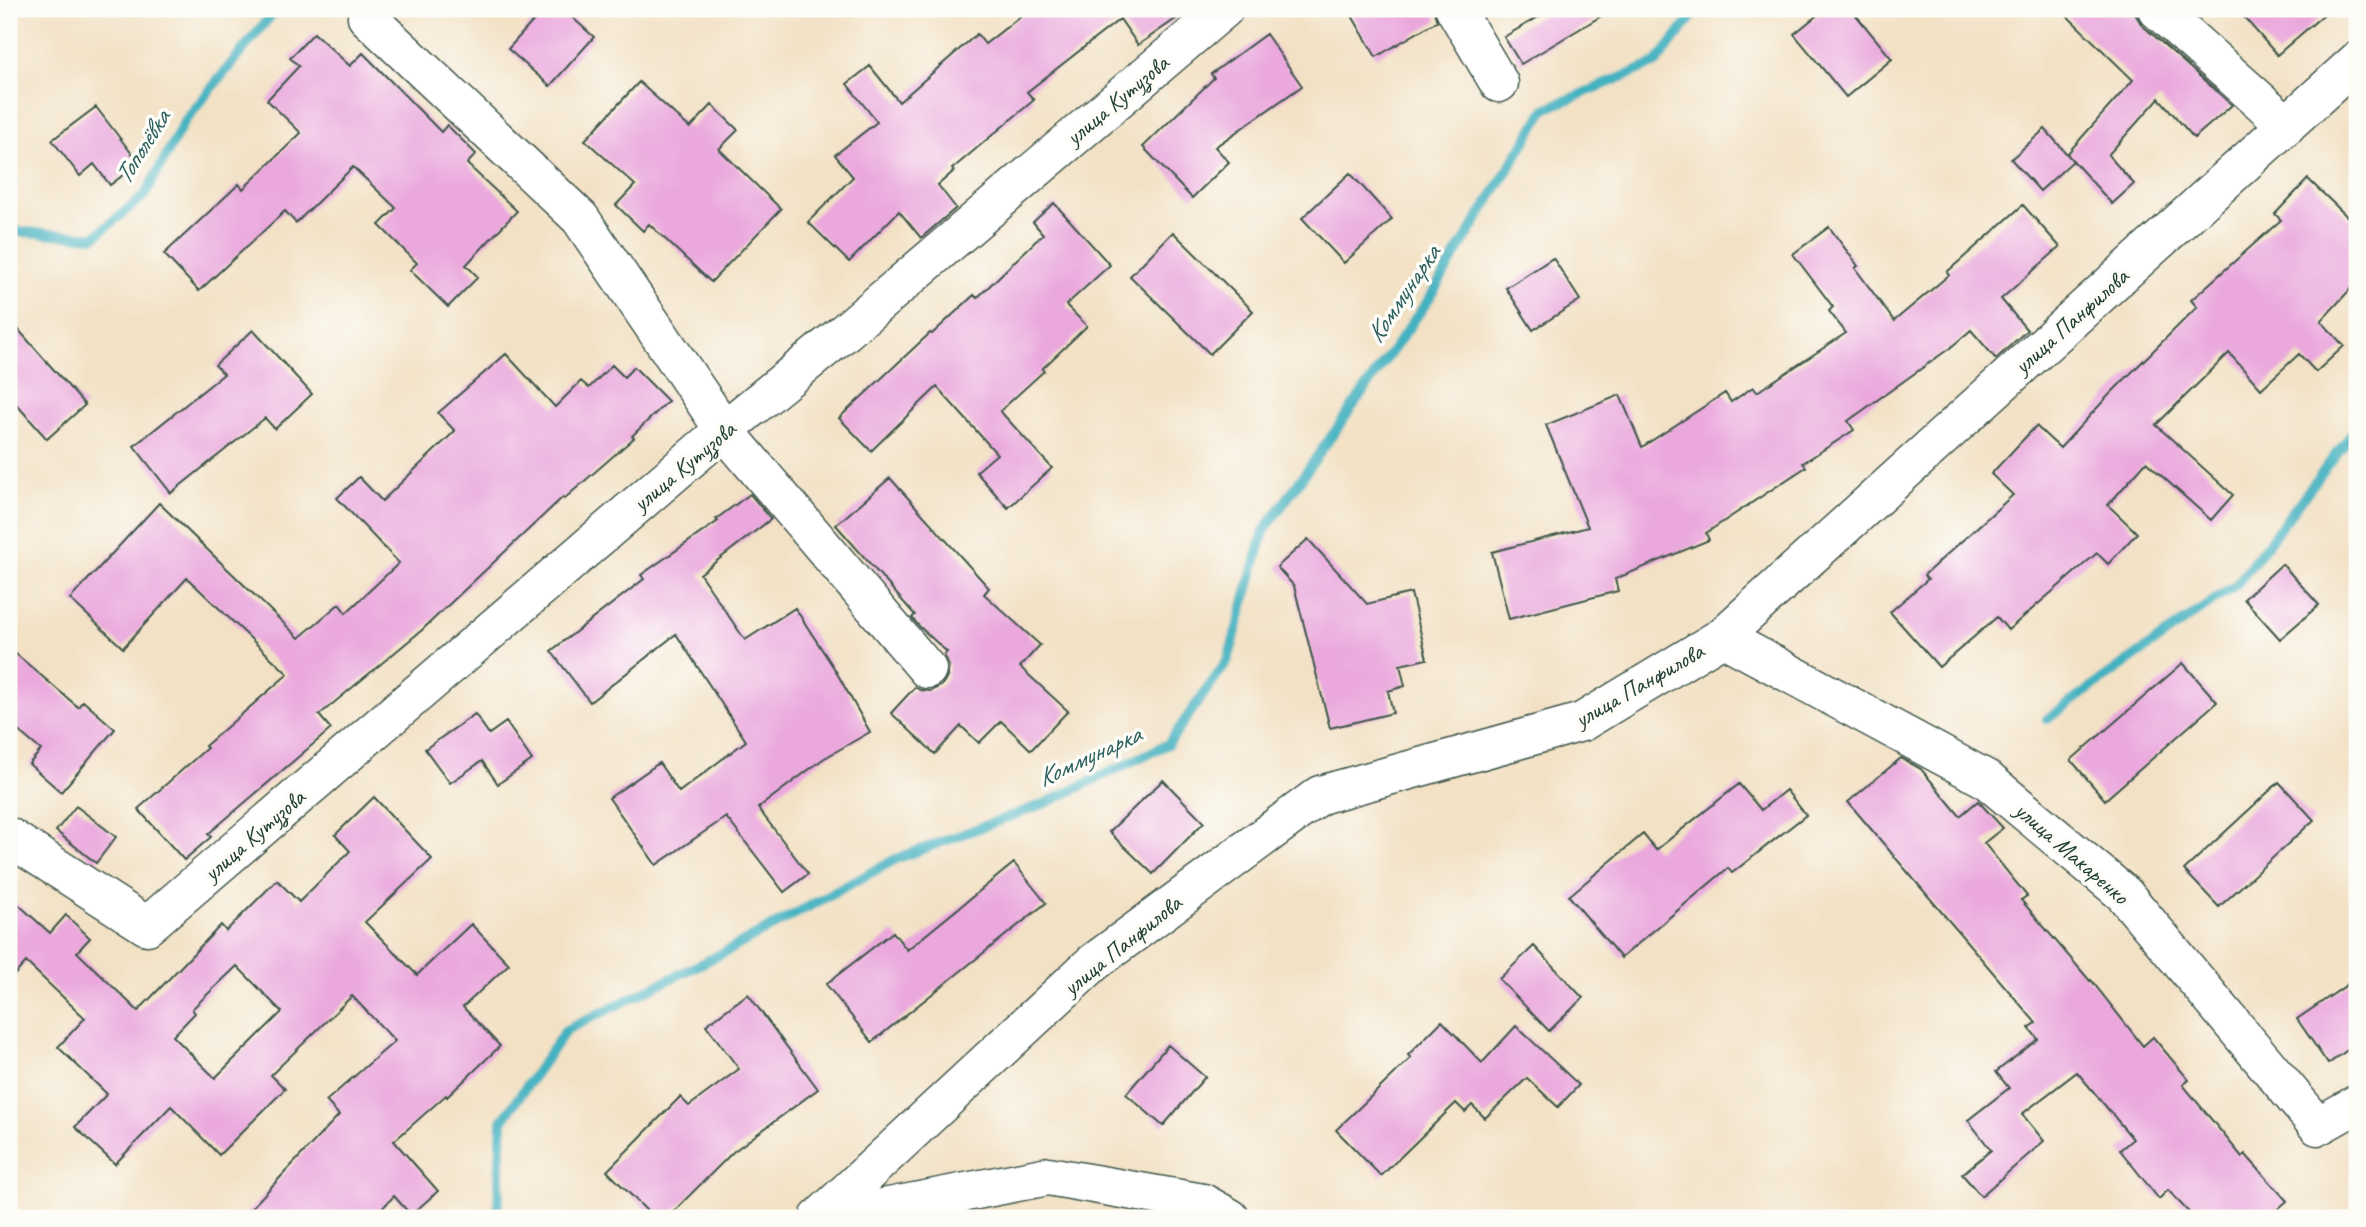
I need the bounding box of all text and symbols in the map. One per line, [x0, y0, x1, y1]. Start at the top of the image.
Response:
street label: улица Кутузова [1058, 47, 1176, 154]
water label: Тополёвка [107, 102, 179, 190]
water label: Коммунарка [1358, 237, 1449, 349]
street label: улица Панфилова [2006, 261, 2136, 382]
street label: улица Кутузова [625, 413, 743, 520]
street label: улица Панфилова [1567, 635, 1710, 735]
water label: Коммунарка [1032, 717, 1148, 794]
street label: улица Кутузова [195, 782, 313, 890]
street label: улица Макаренко [2007, 794, 2136, 912]
street label: улица Панфилова [1055, 887, 1189, 1003]

